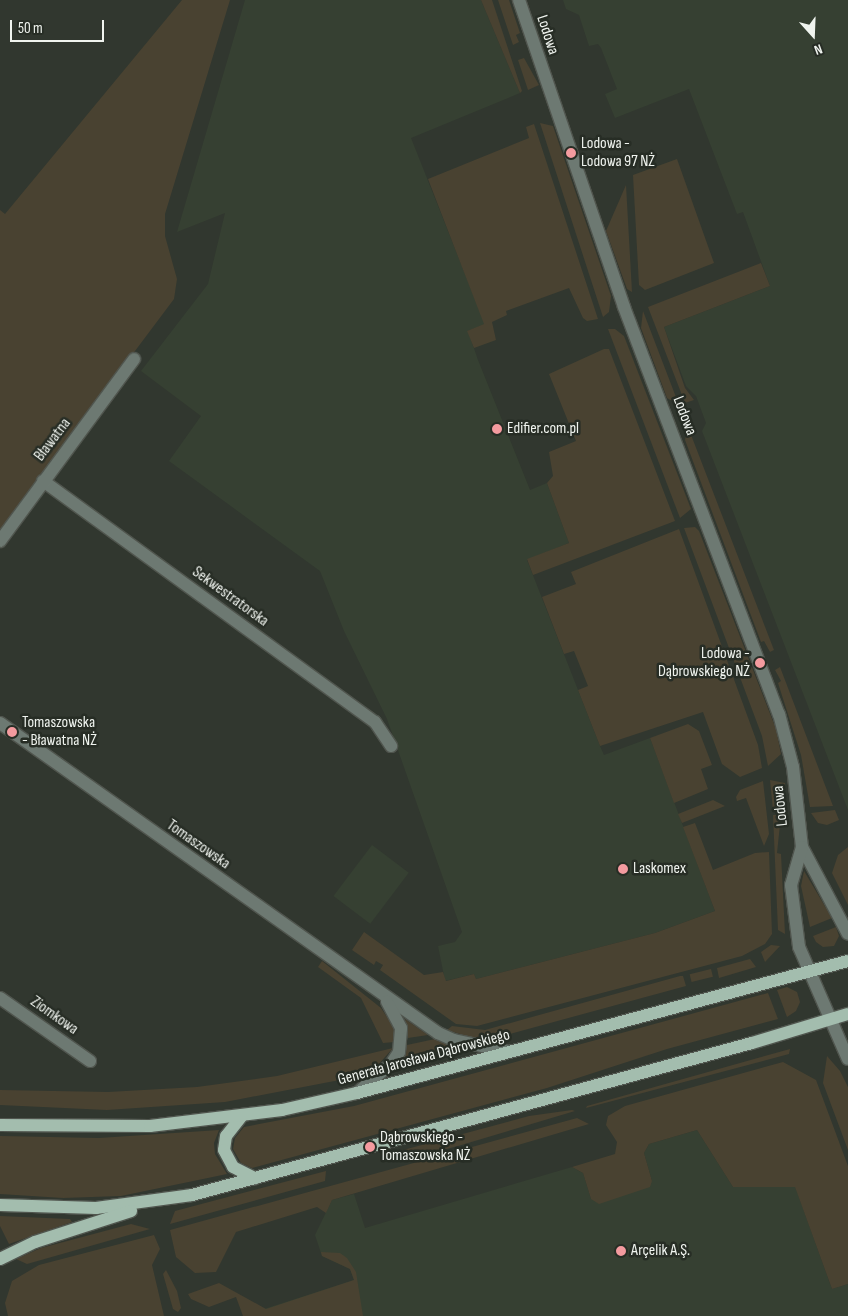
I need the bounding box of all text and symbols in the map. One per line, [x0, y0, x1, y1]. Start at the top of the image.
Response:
scale bar [12, 10, 106, 42]
north arrow [788, 10, 838, 60]
street label: Lodowa [532, 13, 562, 57]
text: 50 m [18, 19, 43, 38]
text: N [812, 40, 825, 59]
place label: Lodowa - Lodowa 97 NŻ [581, 134, 655, 172]
marker: Lodowa - Lodowa 97 NŻ [565, 147, 577, 159]
street label: Lodowa [668, 394, 700, 438]
street label: Bławatna [31, 415, 75, 465]
place label: Edifier.com.pl [507, 419, 579, 439]
marker: Edifier.com.pl [491, 423, 503, 435]
street label: Sekwestratorska [188, 563, 272, 631]
place label: Lodowa - Dąbrowskiego NŻ [658, 644, 750, 682]
marker: Lodowa - Dąbrowskiego NŻ [754, 657, 766, 669]
place label: Tomaszowska - Bławatna NŻ [22, 713, 97, 751]
marker: Tomaszowska - Bławatna NŻ [6, 726, 18, 738]
street label: Lodowa [769, 785, 793, 827]
street label: Tomaszowska [163, 816, 233, 874]
place label: Laskomex [633, 859, 686, 879]
marker: Laskomex [617, 863, 629, 875]
street label: Ziomkowa [26, 993, 82, 1039]
street label: Generała Jarosława Dąbrowskiego [336, 1026, 512, 1090]
place label: Dąbrowskiego - Tomaszowska NŻ [380, 1128, 470, 1166]
marker: Dąbrowskiego - Tomaszowska NŻ [364, 1141, 376, 1153]
place label: Arçelik A.Ş. [631, 1241, 690, 1261]
marker: Arçelik A.Ş. [615, 1245, 627, 1257]

